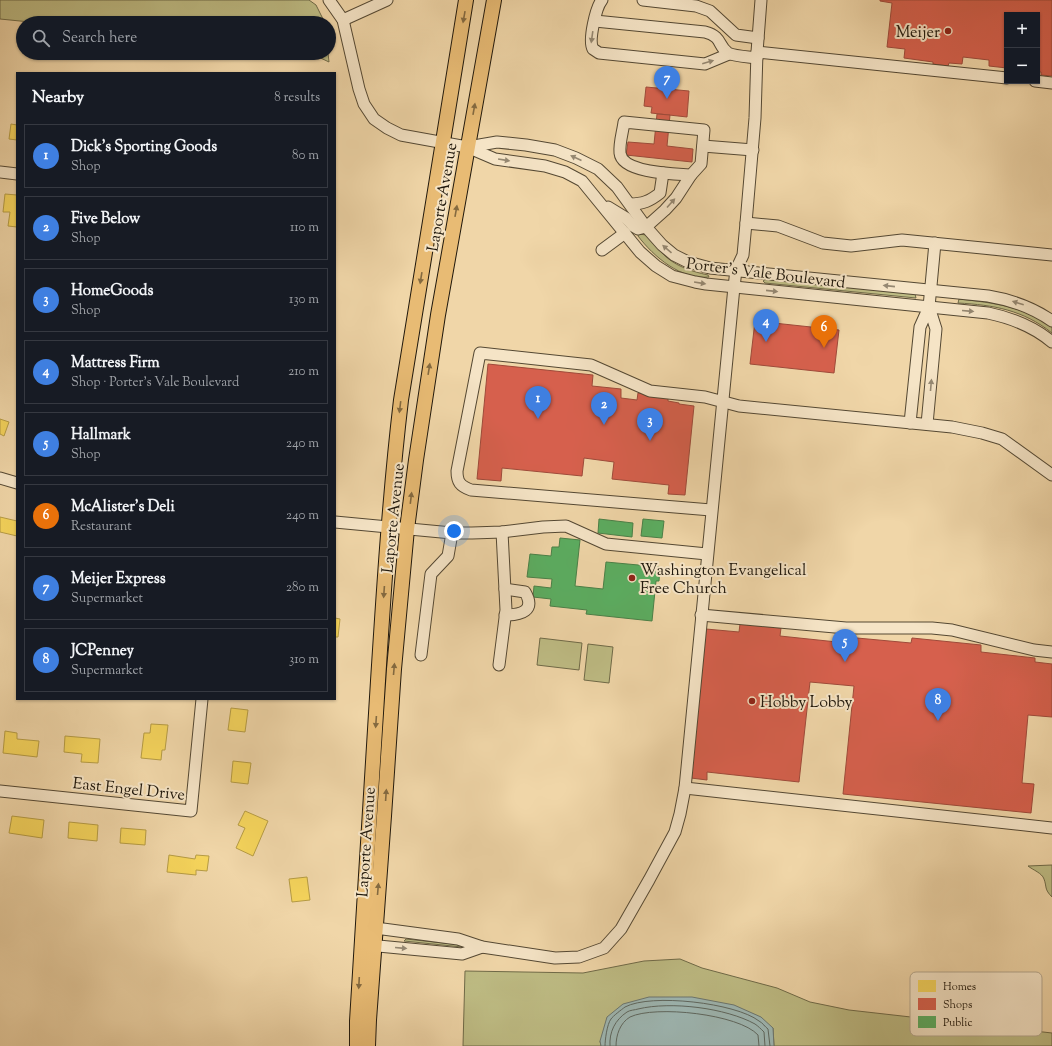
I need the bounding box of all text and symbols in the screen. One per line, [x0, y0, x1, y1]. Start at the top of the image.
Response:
one-way arrow [461, 11, 467, 24]
map controls [1004, 12, 1040, 84]
button: + [1004, 12, 1040, 48]
search box [16, 16, 336, 60]
place label: Meijer [896, 22, 940, 45]
marker: Meijer [943, 26, 953, 36]
icon: search [30, 27, 52, 49]
text: Search here [62, 28, 137, 49]
one-way arrow [589, 31, 595, 43]
button: − [1004, 48, 1040, 84]
one-way arrow [703, 59, 715, 65]
pin: 7 [654, 66, 680, 99]
text: Nearby [32, 86, 84, 110]
text: 8 results [274, 89, 320, 107]
one-way arrow [472, 103, 478, 115]
text: Dick's Sporting Goods [71, 137, 217, 158]
street label: Laporte Avenue [423, 141, 464, 254]
text: 1 [44, 147, 48, 165]
text: 80 m [292, 147, 319, 165]
one-way arrow [570, 155, 582, 161]
one-way arrow [498, 157, 510, 163]
text: Shop [71, 158, 100, 176]
one-way arrow [666, 199, 675, 208]
one-way arrow [453, 204, 459, 217]
text: Five Below [71, 209, 140, 230]
text: 2 [43, 219, 49, 237]
text: 110 m [290, 219, 319, 237]
text: Shop [71, 230, 100, 248]
one-way arrow [661, 244, 672, 253]
street label: Porter's Vale Boulevard [685, 253, 847, 296]
one-way arrow [418, 272, 424, 284]
one-way arrow [693, 280, 706, 286]
text: HomeGoods [71, 281, 153, 302]
one-way arrow [883, 283, 895, 289]
one-way arrow [766, 288, 778, 294]
text: 3 [43, 291, 49, 309]
text: 130 m [289, 291, 319, 309]
one-way arrow [1012, 300, 1024, 306]
text: Shop [71, 302, 100, 320]
one-way arrow [962, 307, 974, 314]
pin: 4 [753, 309, 779, 342]
pin: 6 [811, 315, 837, 348]
text: Mattress Firm [71, 353, 160, 374]
text: 4 [43, 363, 49, 381]
text: 210 m [288, 363, 319, 381]
one-way arrow [426, 363, 432, 376]
text: Shop · Porter's Vale Boulevard [71, 374, 239, 392]
one-way arrow [928, 379, 934, 391]
pin: 1 [525, 386, 551, 419]
pin: 2 [591, 392, 617, 425]
one-way arrow [397, 401, 403, 413]
pin: 3 [637, 408, 663, 441]
text: Hallmark [71, 425, 131, 446]
text: 5 [44, 435, 48, 453]
text: 240 m [286, 435, 319, 453]
text: Shop [71, 446, 100, 464]
street label: Laporte Avenue [377, 462, 412, 574]
one-way arrow [408, 492, 414, 504]
text: McAlister's Deli [71, 497, 175, 518]
text: 6 [43, 507, 49, 525]
text: 240 m [286, 507, 319, 525]
text: Restaurant [71, 518, 132, 536]
your location [444, 521, 464, 541]
place label: Washington Evangelical Free Church [640, 560, 807, 601]
text: Meijer Express [71, 569, 166, 590]
marker: Washington Evangelical Free Church [627, 573, 637, 583]
text: 7 [43, 579, 49, 597]
text: 280 m [286, 579, 319, 597]
one-way arrow [380, 586, 387, 598]
text: Supermarket [71, 590, 143, 608]
pin: 5 [832, 629, 858, 662]
text: JCPenney [71, 641, 134, 662]
text: 8 [43, 651, 49, 669]
text: 310 m [289, 651, 319, 669]
text: Supermarket [71, 662, 143, 680]
one-way arrow [391, 663, 397, 675]
pin: 8 [925, 688, 951, 721]
place label: Hobby Lobby [760, 692, 853, 715]
marker: Hobby Lobby [747, 696, 757, 706]
one-way arrow [372, 716, 379, 728]
street label: East Engel Drive [72, 773, 186, 808]
street label: Laporte Avenue [352, 786, 383, 898]
one-way arrow [382, 789, 389, 801]
one-way arrow [375, 883, 382, 895]
one-way arrow [395, 945, 407, 951]
legend [910, 972, 1042, 1036]
one-way arrow [356, 977, 363, 989]
text: Homes [943, 979, 976, 995]
text: Shops [943, 997, 972, 1013]
text: Public [943, 1015, 972, 1031]

